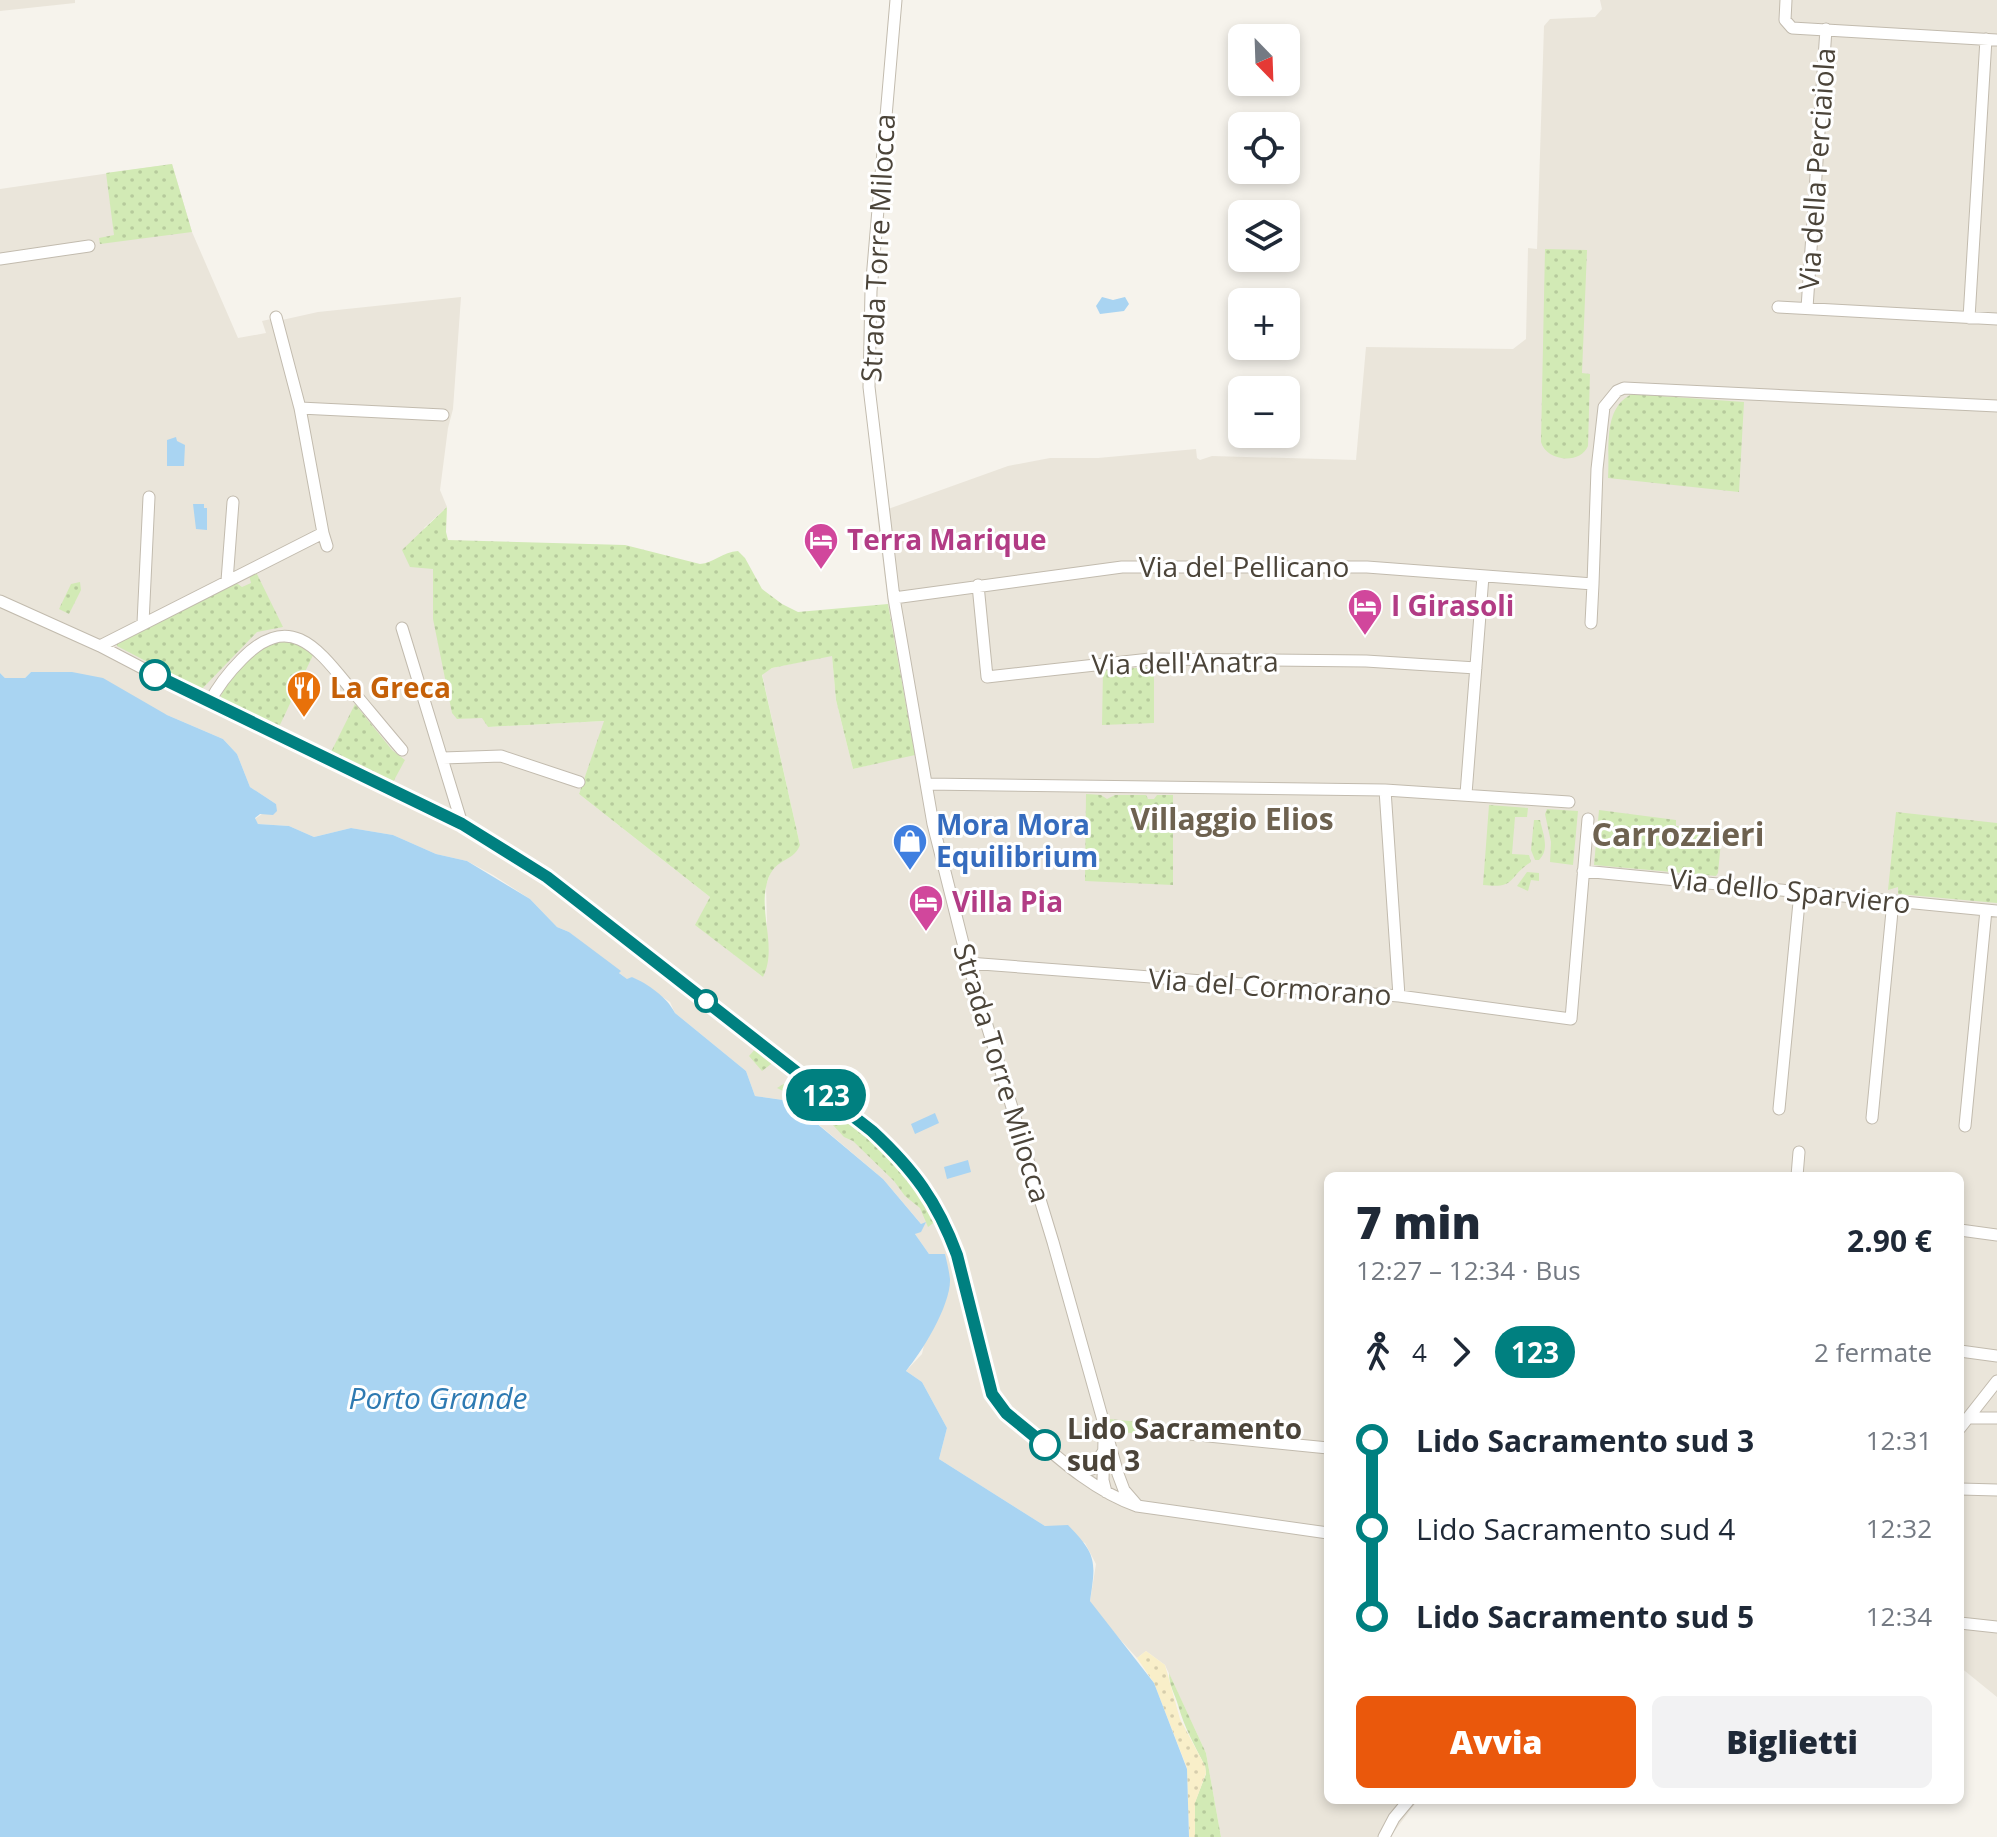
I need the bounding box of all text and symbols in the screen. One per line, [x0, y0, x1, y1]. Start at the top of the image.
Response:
north arrow [1228, 24, 1300, 96]
map controls [1228, 24, 1300, 448]
street label: Via della Perciaiola [1789, 46, 1843, 291]
button: locate [1228, 112, 1300, 184]
street label: Strada Torre Milocca [851, 113, 903, 383]
button: layers [1228, 200, 1300, 272]
button: + [1228, 288, 1300, 360]
button: − [1228, 376, 1300, 448]
place label: Terra Marique [847, 520, 1047, 558]
hotel icon: Terra Marique [802, 521, 840, 571]
street label: Via del Pellicano [1139, 547, 1349, 585]
place label: I Girasoli [1391, 586, 1514, 624]
hotel icon: I Girasoli [1346, 587, 1384, 637]
street label: Via dell'Anatra [1091, 641, 1279, 683]
unlabelled marker [140, 660, 170, 690]
place label: La Greca [330, 668, 451, 706]
restaurant icon: La Greca [285, 669, 323, 719]
district label: Villaggio Elios [1130, 798, 1334, 839]
place label: Mora Mora Equilibrium [936, 805, 1098, 875]
district label: Carrozzieri [1592, 812, 1764, 855]
shop icon: Mora Mora Equilibrium [891, 822, 929, 872]
street label: Via dello Sparviero [1668, 858, 1913, 922]
place label: Villa Pia [952, 882, 1063, 920]
hotel icon: Villa Pia [907, 883, 945, 933]
street label: Strada Torre Milocca [945, 939, 1060, 1207]
street label: Via del Cormorano [1147, 959, 1393, 1013]
unlabelled marker [695, 990, 717, 1012]
line badge: 123 [780, 1069, 872, 1121]
text: 123 [802, 1076, 850, 1114]
text: 7 min [1356, 1192, 1481, 1252]
text: 2.90 € [1847, 1220, 1932, 1261]
text: 12:27 – 12:34 · Bus [1356, 1252, 1581, 1288]
icon: walk [1356, 1330, 1400, 1374]
icon: forward [1439, 1330, 1483, 1374]
text: 123 [1511, 1333, 1559, 1371]
text: 4 [1412, 1334, 1427, 1370]
text: 2 fermate [1814, 1334, 1932, 1370]
water label: Porto Grande [348, 1377, 528, 1418]
place label: Lido Sacramento sud 3 [1067, 1409, 1302, 1479]
text: Lido Sacramento sud 3 [1416, 1420, 1754, 1461]
text: 12:31 [1866, 1422, 1932, 1458]
marker: Lido Sacramento sud 3 [1030, 1430, 1060, 1460]
text: Lido Sacramento sud 4 [1416, 1508, 1735, 1549]
text: 12:32 [1866, 1510, 1932, 1546]
text: Lido Sacramento sud 5 [1416, 1596, 1754, 1637]
text: 12:34 [1866, 1598, 1932, 1634]
button: Avvia [1356, 1696, 1636, 1788]
button: Biglietti [1652, 1696, 1932, 1788]

